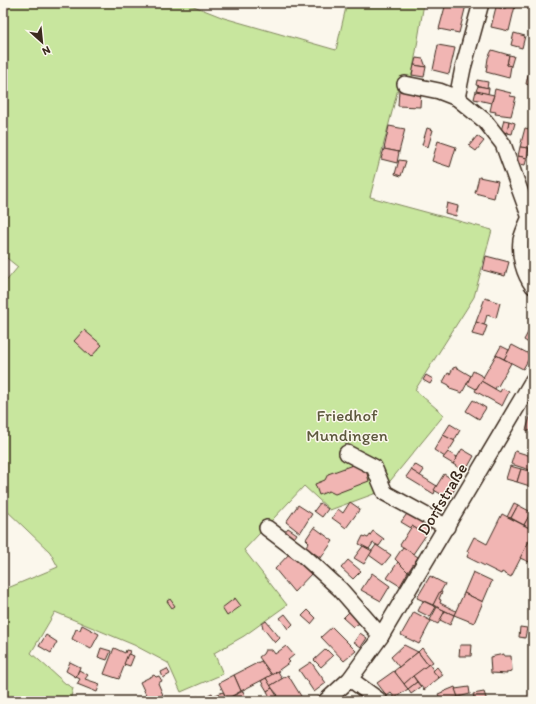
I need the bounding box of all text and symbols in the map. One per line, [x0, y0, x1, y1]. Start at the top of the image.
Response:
north arrow [22, 22, 62, 62]
text: N [40, 43, 53, 58]
park label: Friedhof Mundingen [306, 405, 388, 445]
street label: Dorfstraße [413, 459, 471, 539]

